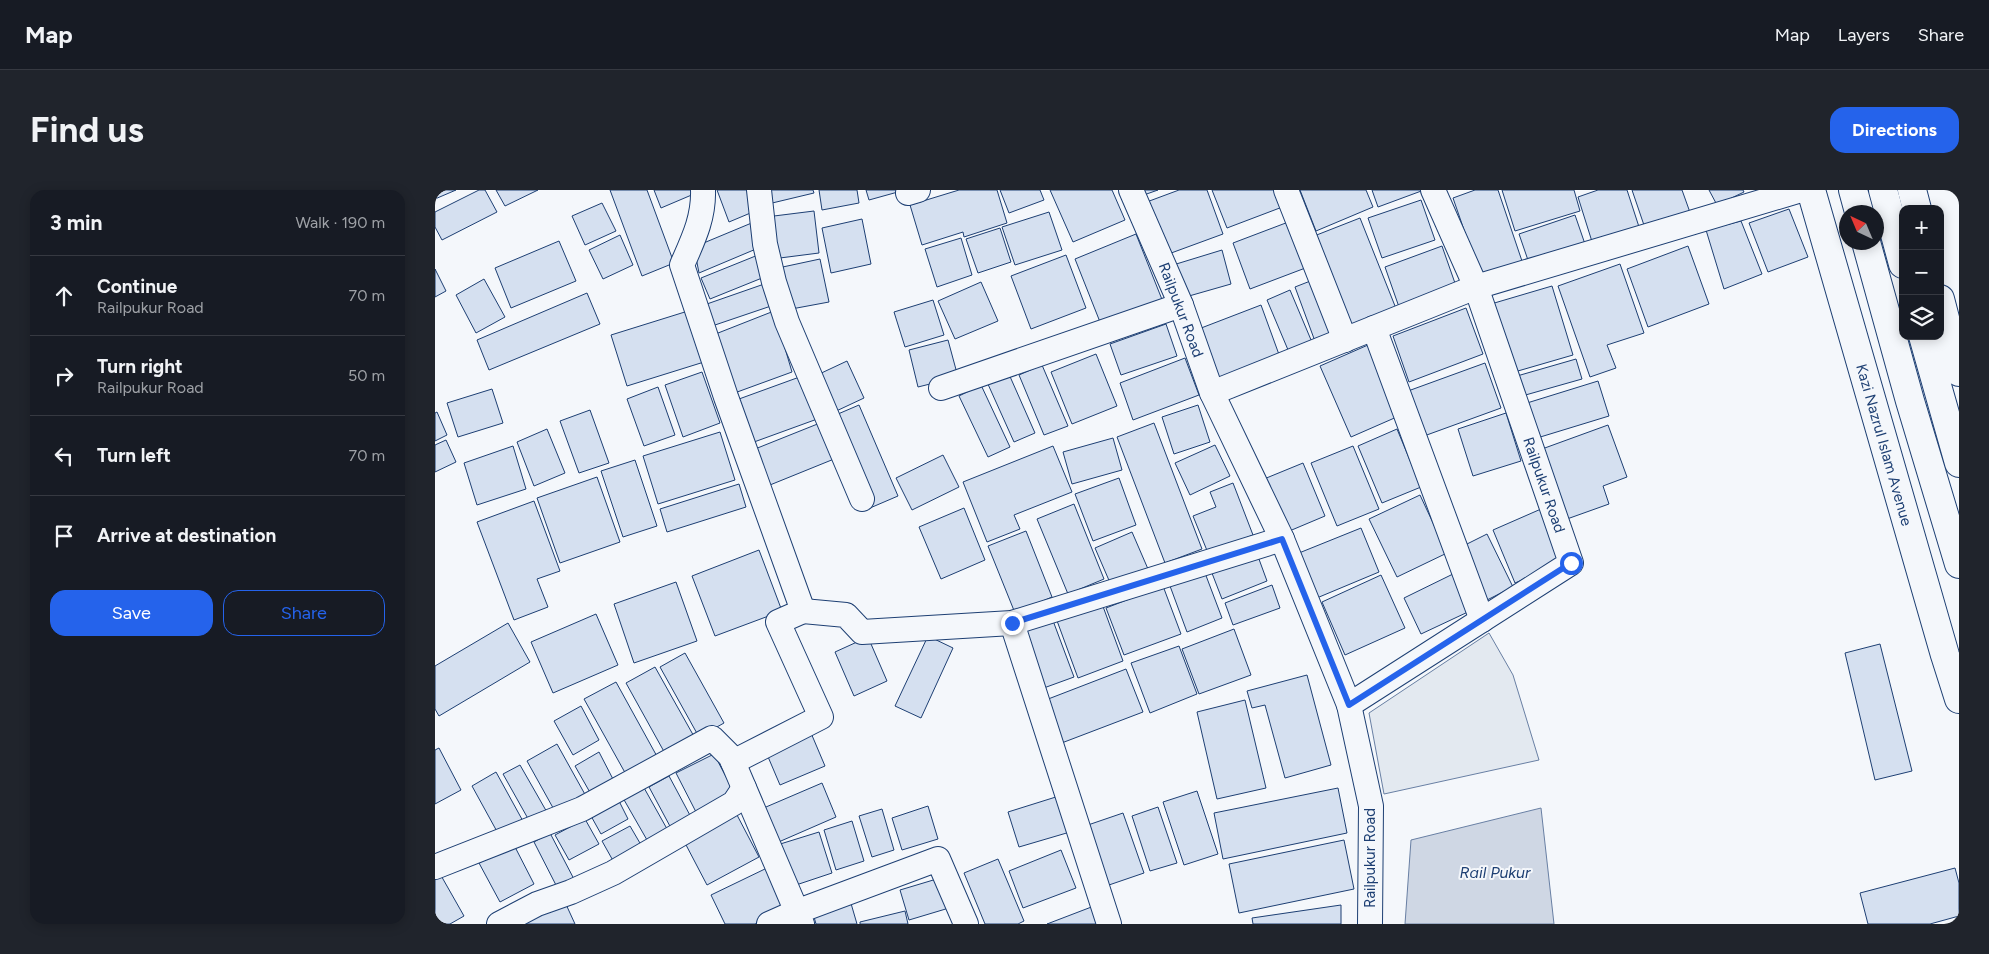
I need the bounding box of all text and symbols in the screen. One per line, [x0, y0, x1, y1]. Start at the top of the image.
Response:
text: Map [25, 20, 73, 49]
text: Map [1775, 24, 1810, 46]
text: Layers [1838, 24, 1890, 46]
text: Share [1918, 24, 1964, 46]
button: Directions [1830, 107, 1959, 153]
text: Find us [30, 109, 144, 151]
north arrow [1839, 205, 1884, 250]
map controls [1899, 205, 1944, 340]
button: + [1899, 205, 1944, 250]
text: 3 min [50, 210, 102, 235]
text: Walk · 190 m [295, 213, 385, 232]
button: − [1899, 250, 1944, 295]
street label: Railpukur Road [1155, 260, 1207, 360]
text: Continue [97, 275, 177, 298]
icon: ahead [50, 282, 78, 310]
text: 70 m [349, 286, 385, 305]
button: layers [1899, 295, 1944, 340]
text: Railpukur Road [97, 298, 204, 317]
text: Turn right [97, 355, 183, 378]
icon: right [50, 362, 78, 390]
street label: Kazi Nazrul Islam Avenue [1852, 362, 1916, 528]
text: 50 m [348, 366, 385, 385]
text: Railpukur Road [97, 378, 204, 397]
street label: Railpukur Road [1519, 435, 1569, 535]
icon: left [50, 442, 78, 470]
text: Turn left [97, 444, 171, 467]
text: 70 m [349, 446, 385, 465]
icon: arrive [50, 522, 78, 550]
text: Arrive at destination [97, 524, 276, 547]
route start [1560, 552, 1583, 575]
button: Save [50, 590, 213, 636]
button: Share [223, 590, 385, 636]
route end [1001, 612, 1024, 635]
street label: Railpukur Road [1361, 808, 1379, 908]
water label: Rail Pukur [1460, 863, 1531, 882]

